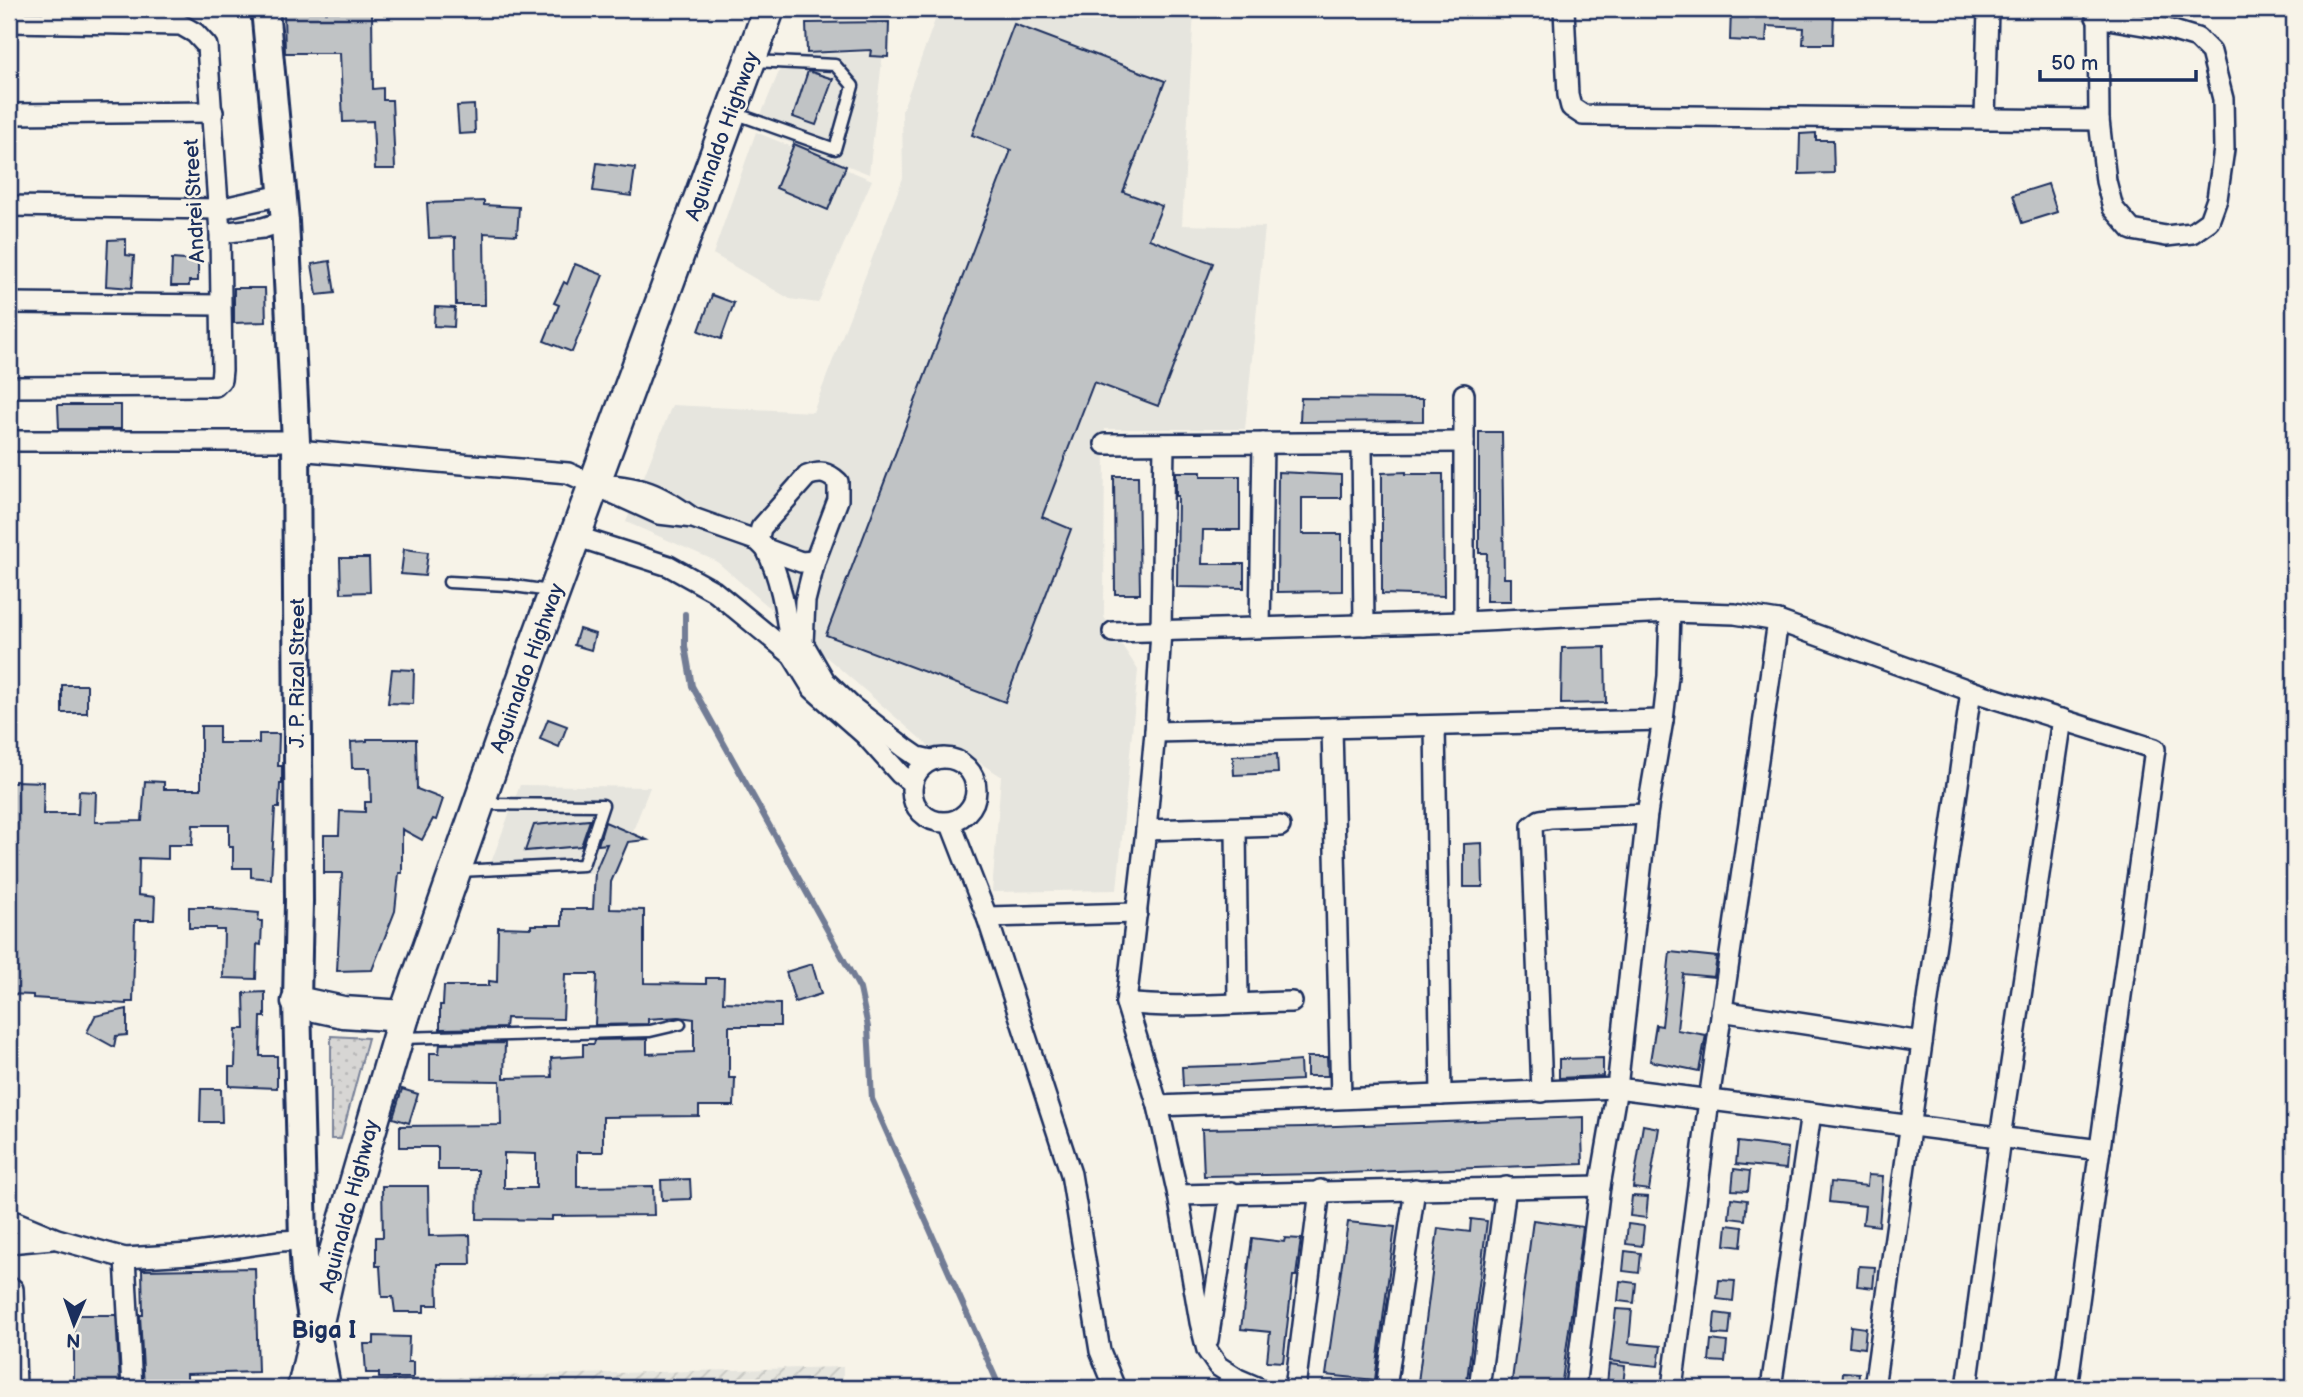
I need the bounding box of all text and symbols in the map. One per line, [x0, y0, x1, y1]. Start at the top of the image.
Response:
scale bar [2040, 38, 2196, 82]
street label: Aguinaldo Highway [680, 48, 765, 224]
text: 50 m [2051, 51, 2098, 76]
street label: Andrei Street [179, 138, 210, 264]
street label: Aguinaldo Highway [485, 580, 570, 756]
street label: J. P. Rizal Street [285, 598, 310, 748]
street label: Aguinaldo Highway [314, 1116, 385, 1295]
north arrow [38, 1288, 108, 1358]
district label: Biga I [292, 1316, 356, 1345]
text: N [66, 1328, 81, 1351]

